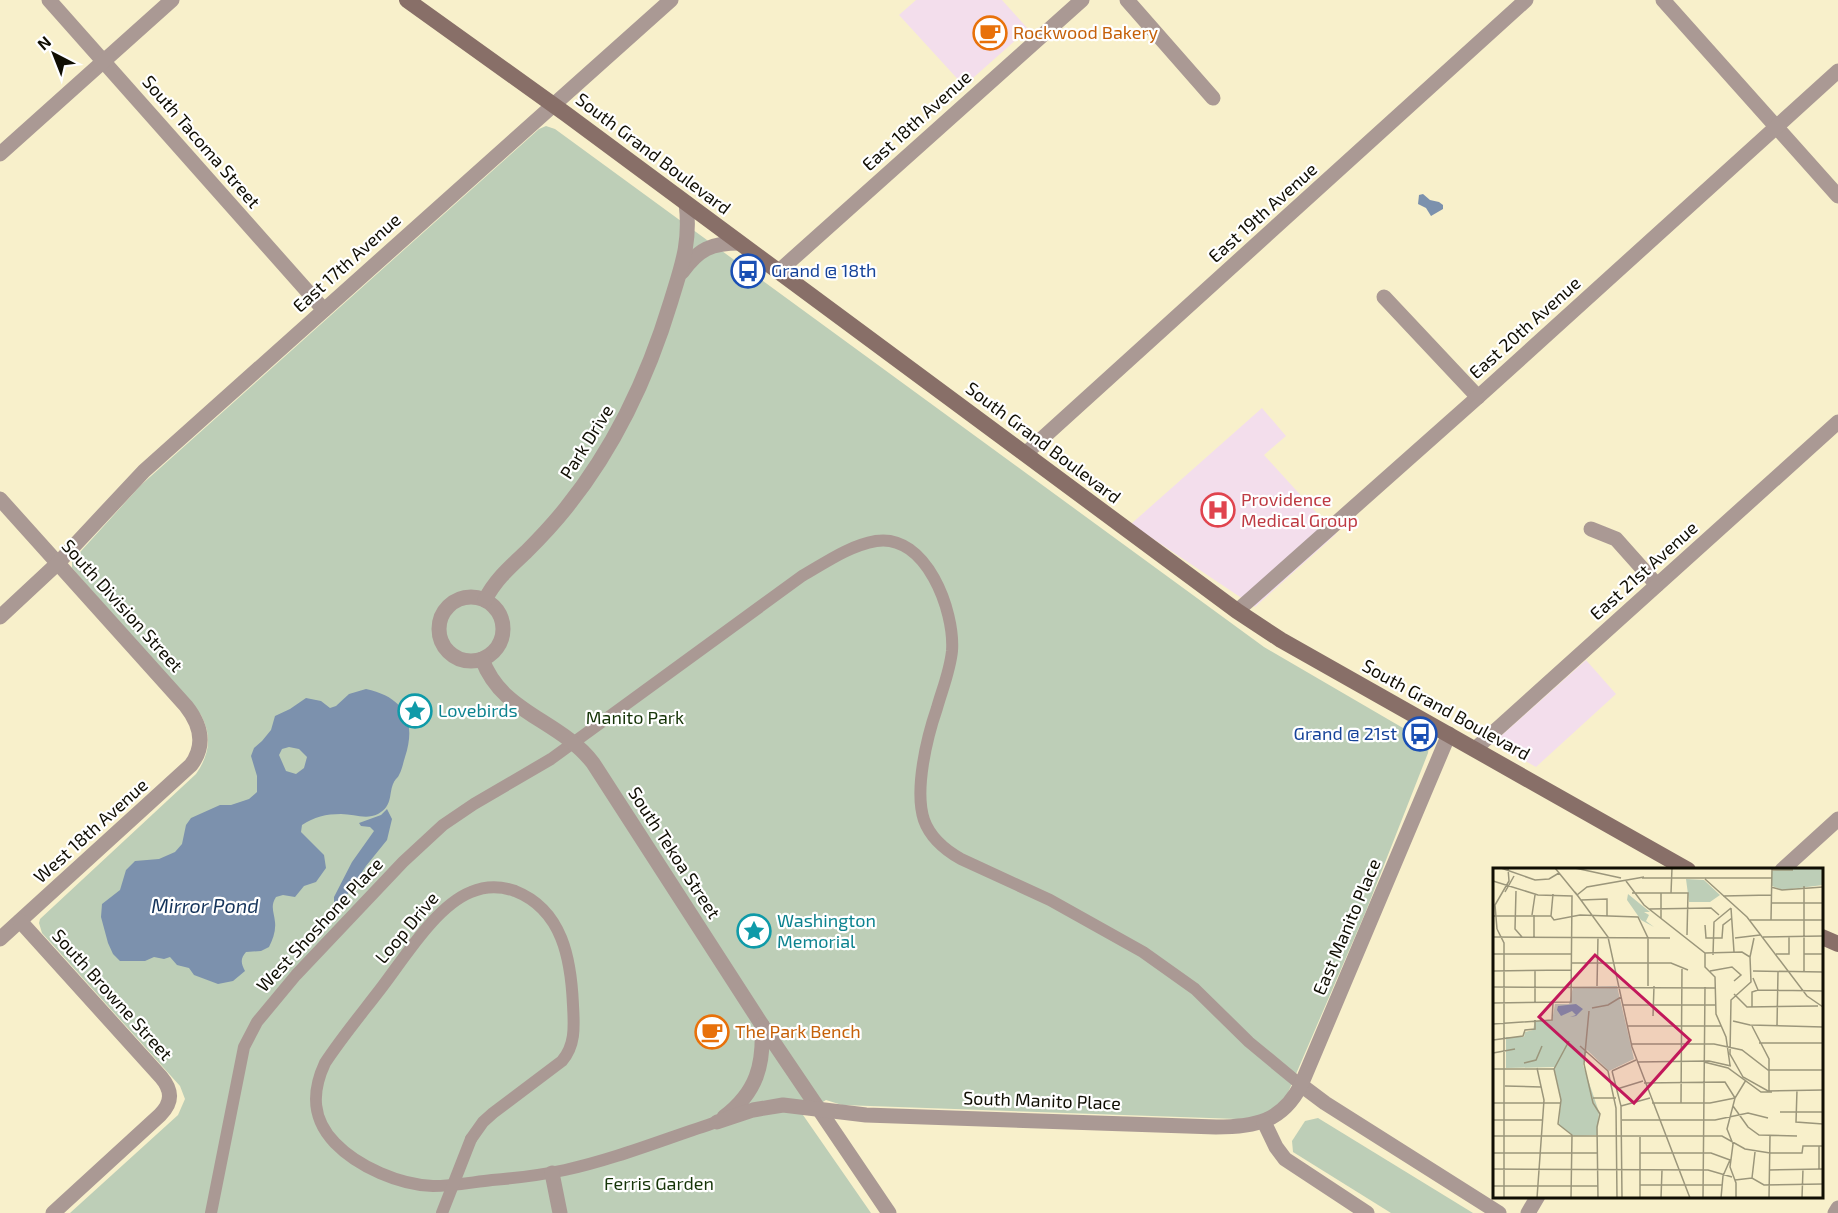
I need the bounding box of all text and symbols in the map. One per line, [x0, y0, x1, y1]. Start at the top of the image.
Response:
cafe icon: Rockwood Bakery [972, 15, 1008, 51]
place label: Rockwood Bakery [1013, 21, 1159, 43]
north arrow [24, 24, 84, 84]
text: N [33, 32, 54, 53]
street label: East 18th Avenue [857, 65, 975, 175]
street label: South Tacoma Street [138, 70, 265, 212]
street label: South Grand Boulevard [572, 88, 735, 219]
street label: East 19th Avenue [1203, 158, 1321, 267]
street label: East 17th Avenue [288, 208, 405, 316]
bus stop icon: Grand @ 18th [730, 253, 766, 289]
place label: Grand @ 18th [771, 259, 877, 281]
street label: East 20th Avenue [1464, 272, 1585, 383]
street label: South Grand Boulevard [962, 377, 1125, 508]
street label: Park Drive [555, 400, 618, 483]
place label: Providence Medical Group [1241, 488, 1358, 531]
hospital icon: Providence Medical Group [1200, 492, 1236, 528]
street label: East 21st Avenue [1585, 516, 1702, 624]
street label: South Division Street [57, 535, 188, 676]
street label: South Grand Boulevard [1359, 654, 1534, 764]
place icon: Lovebirds [397, 693, 433, 729]
place label: Lovebirds [438, 699, 518, 721]
park label: Manito Park [586, 706, 684, 728]
bus stop icon: Grand @ 21st [1402, 716, 1438, 752]
place label: Grand @ 21st [1294, 722, 1397, 744]
street label: West 18th Avenue [29, 773, 152, 887]
street label: South Tekoa Street [624, 782, 726, 923]
street label: West Shoshone Place [251, 853, 387, 996]
street label: East Manito Place [1307, 855, 1385, 998]
inset map [1493, 868, 1823, 1198]
street label: Loop Drive [370, 887, 443, 968]
water label: Mirror Pond [151, 893, 259, 917]
place label: Washington Memorial [777, 909, 876, 952]
place icon: Washington Memorial [736, 913, 772, 949]
street label: South Browne Street [48, 924, 178, 1065]
cafe icon: The Park Bench [694, 1014, 730, 1050]
place label: The Park Bench [735, 1020, 861, 1042]
street label: South Manito Place [963, 1086, 1121, 1114]
park label: Ferris Garden [604, 1172, 714, 1194]

